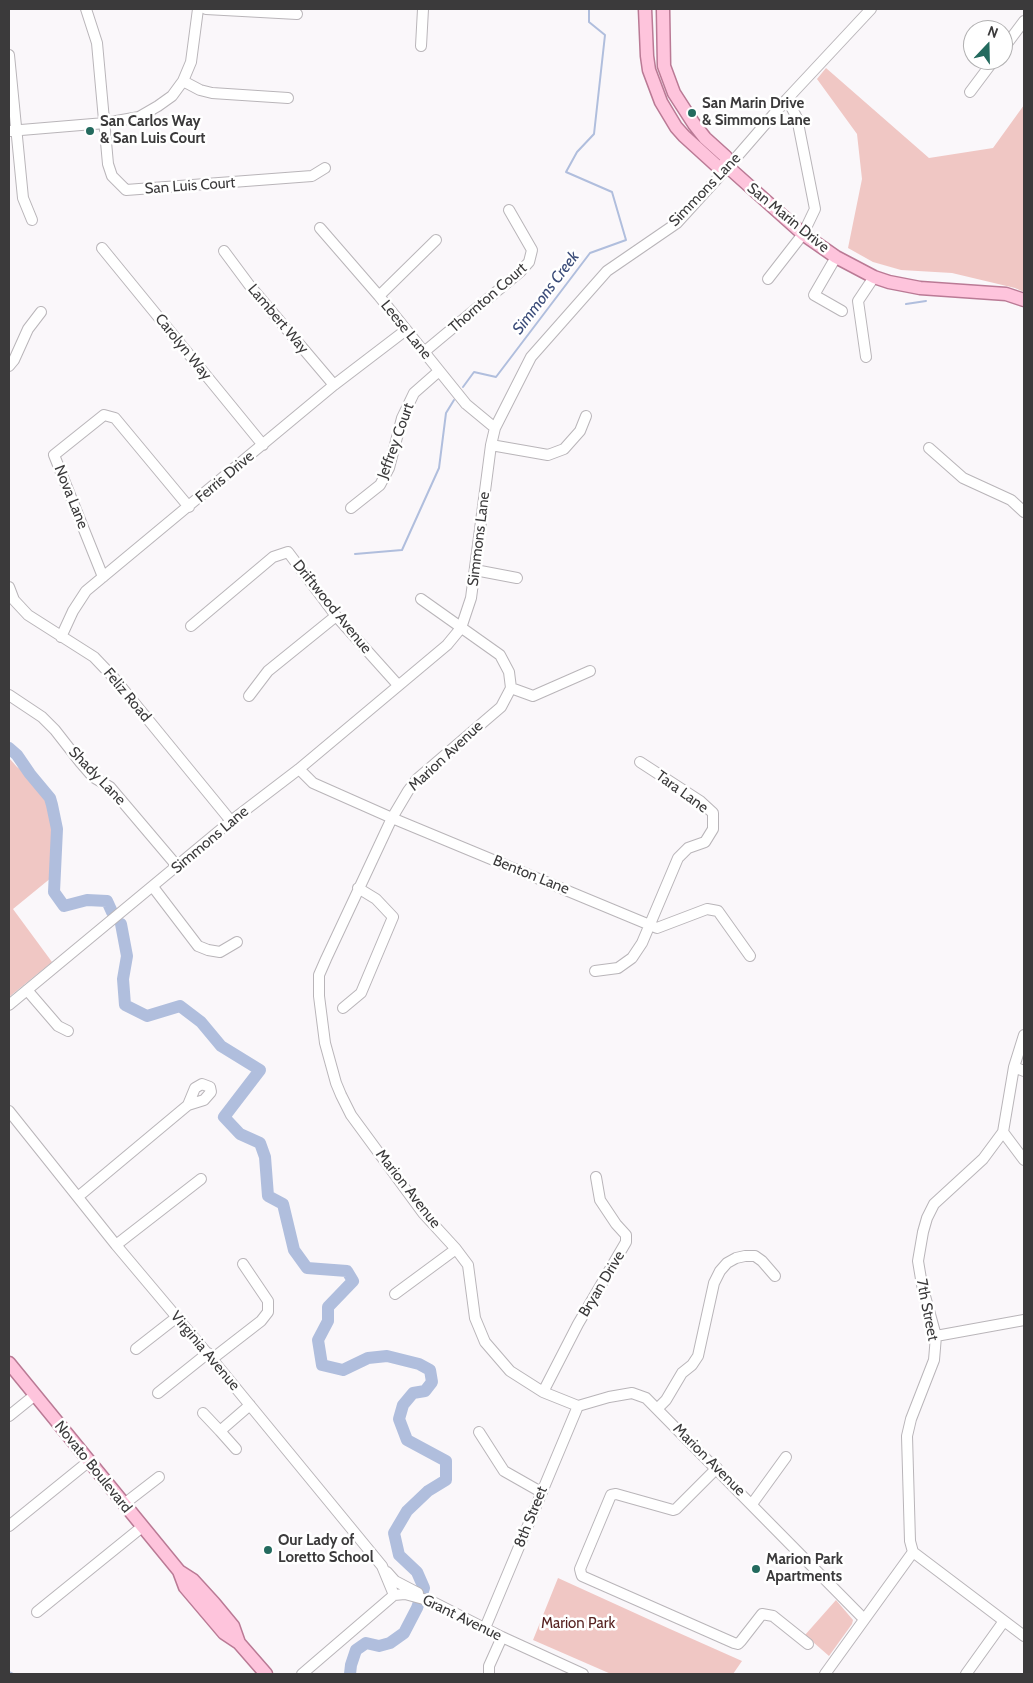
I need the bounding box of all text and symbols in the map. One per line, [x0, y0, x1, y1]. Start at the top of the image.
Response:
north arrow [963, 20, 1013, 70]
text: N [985, 22, 1001, 42]
place label: San Marin Drive & Simmons Lane [702, 95, 811, 130]
marker: San Marin Drive & Simmons Lane [686, 107, 698, 119]
place label: San Carlos Way & San Luis Court [100, 113, 206, 148]
marker: San Carlos Way & San Luis Court [84, 125, 96, 137]
street label: Simmons Lane [665, 150, 745, 230]
street label: San Luis Court [144, 174, 236, 198]
street label: San Marin Drive [743, 179, 833, 257]
water label: Simmons Creek [509, 248, 583, 338]
street label: Thornton Court [445, 259, 531, 337]
street label: Lambert Way [244, 281, 312, 357]
street label: Leese Lane [377, 297, 435, 363]
street label: Carolyn Way [151, 310, 215, 384]
street label: Jeffrey Court [374, 401, 418, 481]
street label: Ferris Drive [192, 447, 258, 507]
street label: Nova Lane [50, 463, 92, 531]
street label: Simmons Lane [464, 491, 494, 587]
street label: Driftwood Avenue [289, 557, 375, 657]
street label: Feliz Road [99, 664, 155, 726]
street label: Marion Avenue [405, 717, 487, 795]
street label: Shady Lane [65, 743, 129, 809]
street label: Tara Lane [652, 767, 712, 817]
street label: Simmons Lane [168, 803, 252, 877]
street label: Benton Lane [490, 852, 572, 898]
street label: Marion Avenue [372, 1146, 444, 1232]
street label: Bryan Drive [575, 1248, 629, 1320]
street label: 7th Street [912, 1278, 942, 1342]
street label: Virginia Avenue [167, 1308, 243, 1394]
street label: Novato Boulevard [50, 1417, 136, 1517]
street label: Marion Avenue [669, 1420, 749, 1500]
street label: 8th Street [511, 1484, 551, 1550]
place label: Our Lady of Loretto School [278, 1532, 374, 1567]
marker: Our Lady of Loretto School [262, 1544, 274, 1556]
place label: Marion Park Apartments [766, 1551, 843, 1586]
marker: Marion Park Apartments [750, 1563, 762, 1575]
street label: Grant Avenue [419, 1591, 505, 1645]
park label: Marion Park [541, 1615, 615, 1633]

